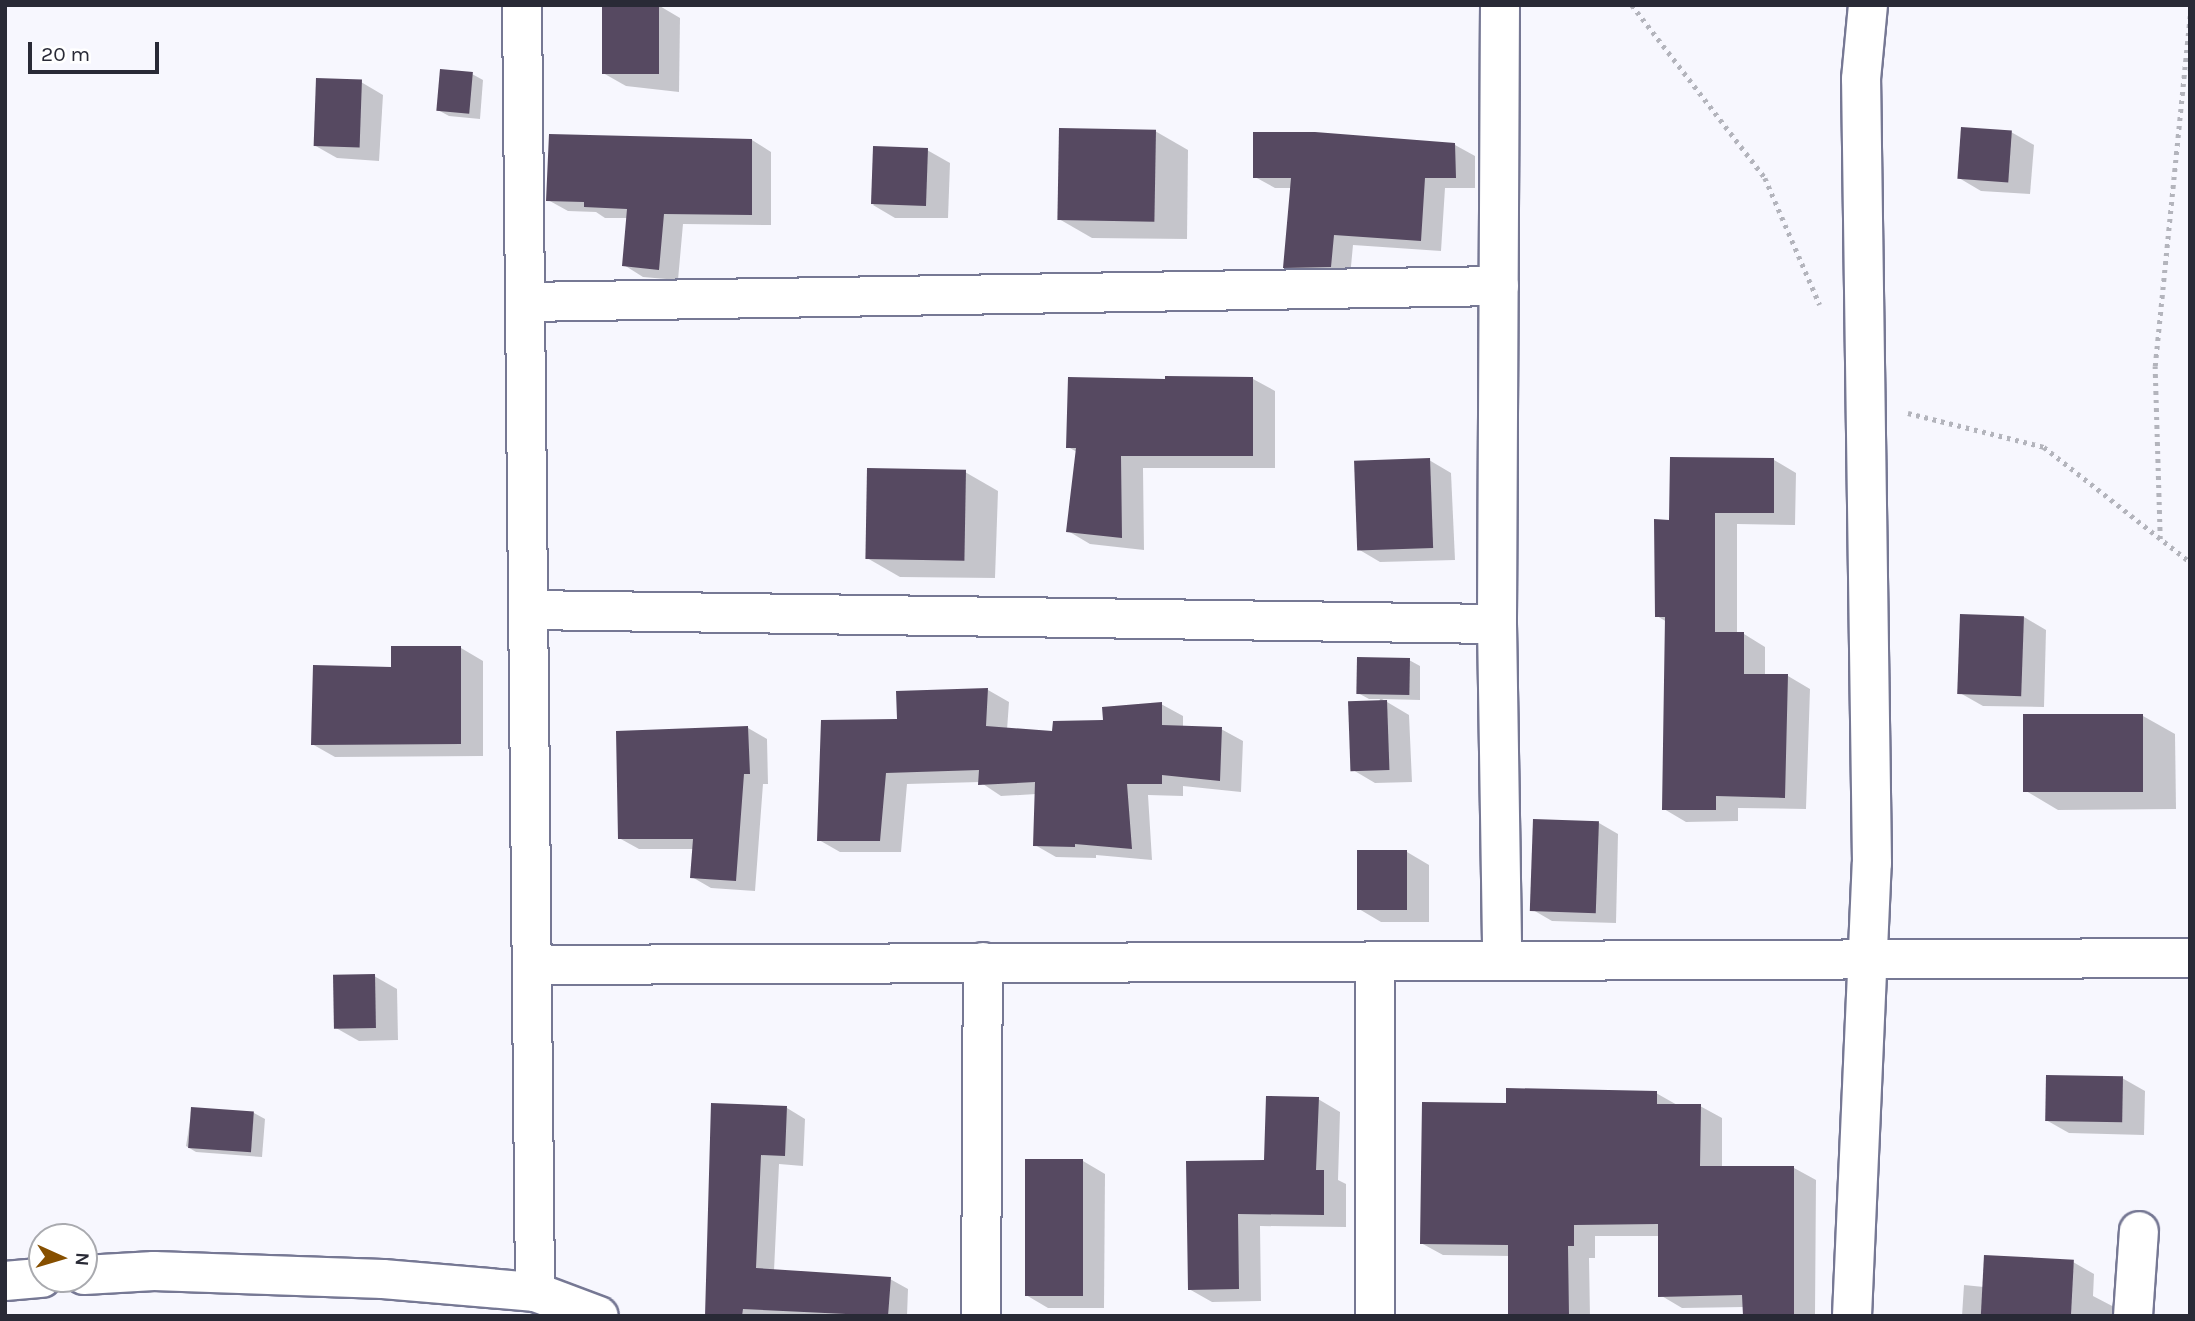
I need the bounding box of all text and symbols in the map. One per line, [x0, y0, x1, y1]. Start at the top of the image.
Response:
scale bar [32, 28, 163, 72]
text: 20 m [41, 42, 90, 66]
north arrow [28, 1223, 98, 1293]
text: N [71, 1252, 93, 1267]

